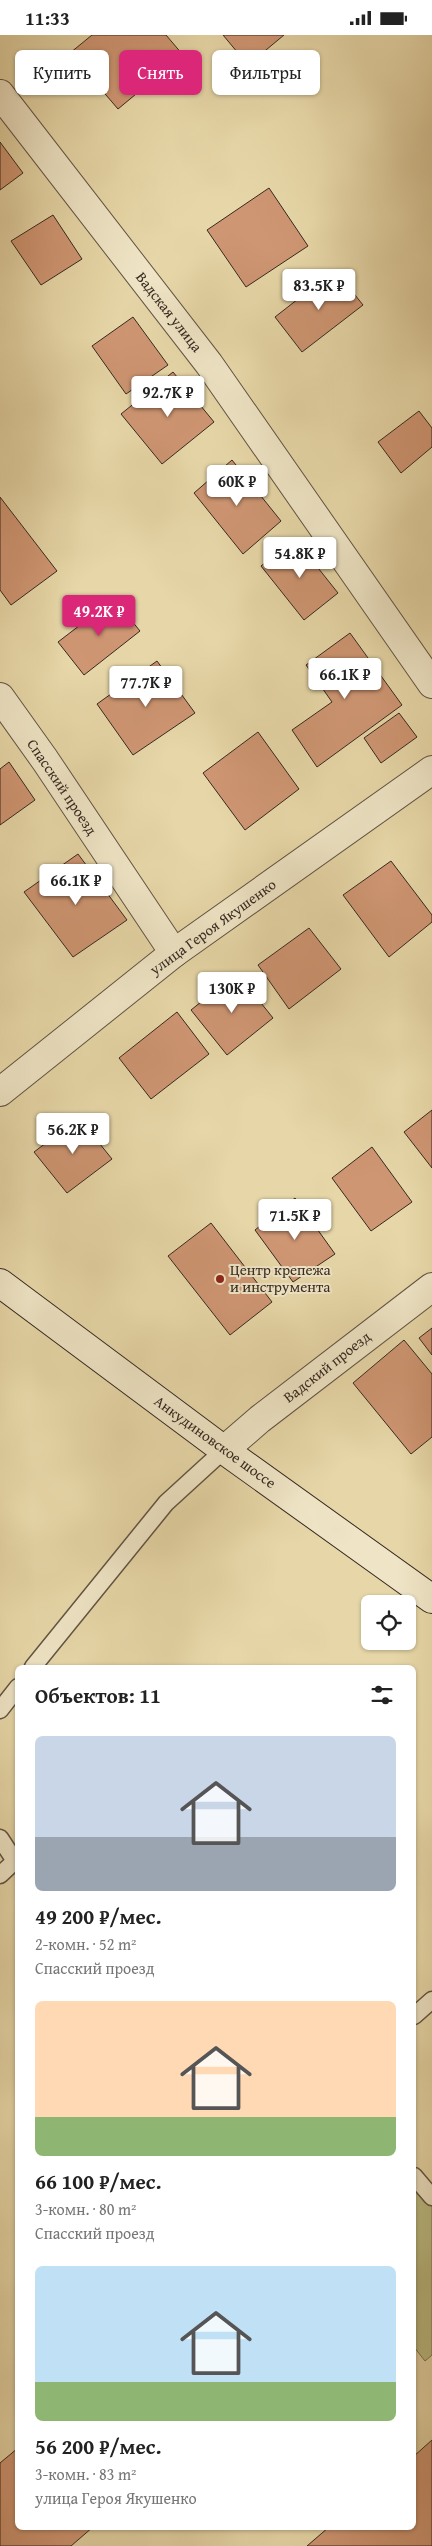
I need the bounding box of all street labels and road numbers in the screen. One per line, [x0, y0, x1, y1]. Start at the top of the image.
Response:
street label: Вадская улица [131, 267, 208, 357]
street label: Спасский проезд [22, 734, 102, 839]
street label: улица Героя Якушенко [144, 873, 280, 980]
street label: Вадский проезд [279, 1326, 375, 1407]
street label: Анкудиновское шоссе [150, 1390, 280, 1493]

